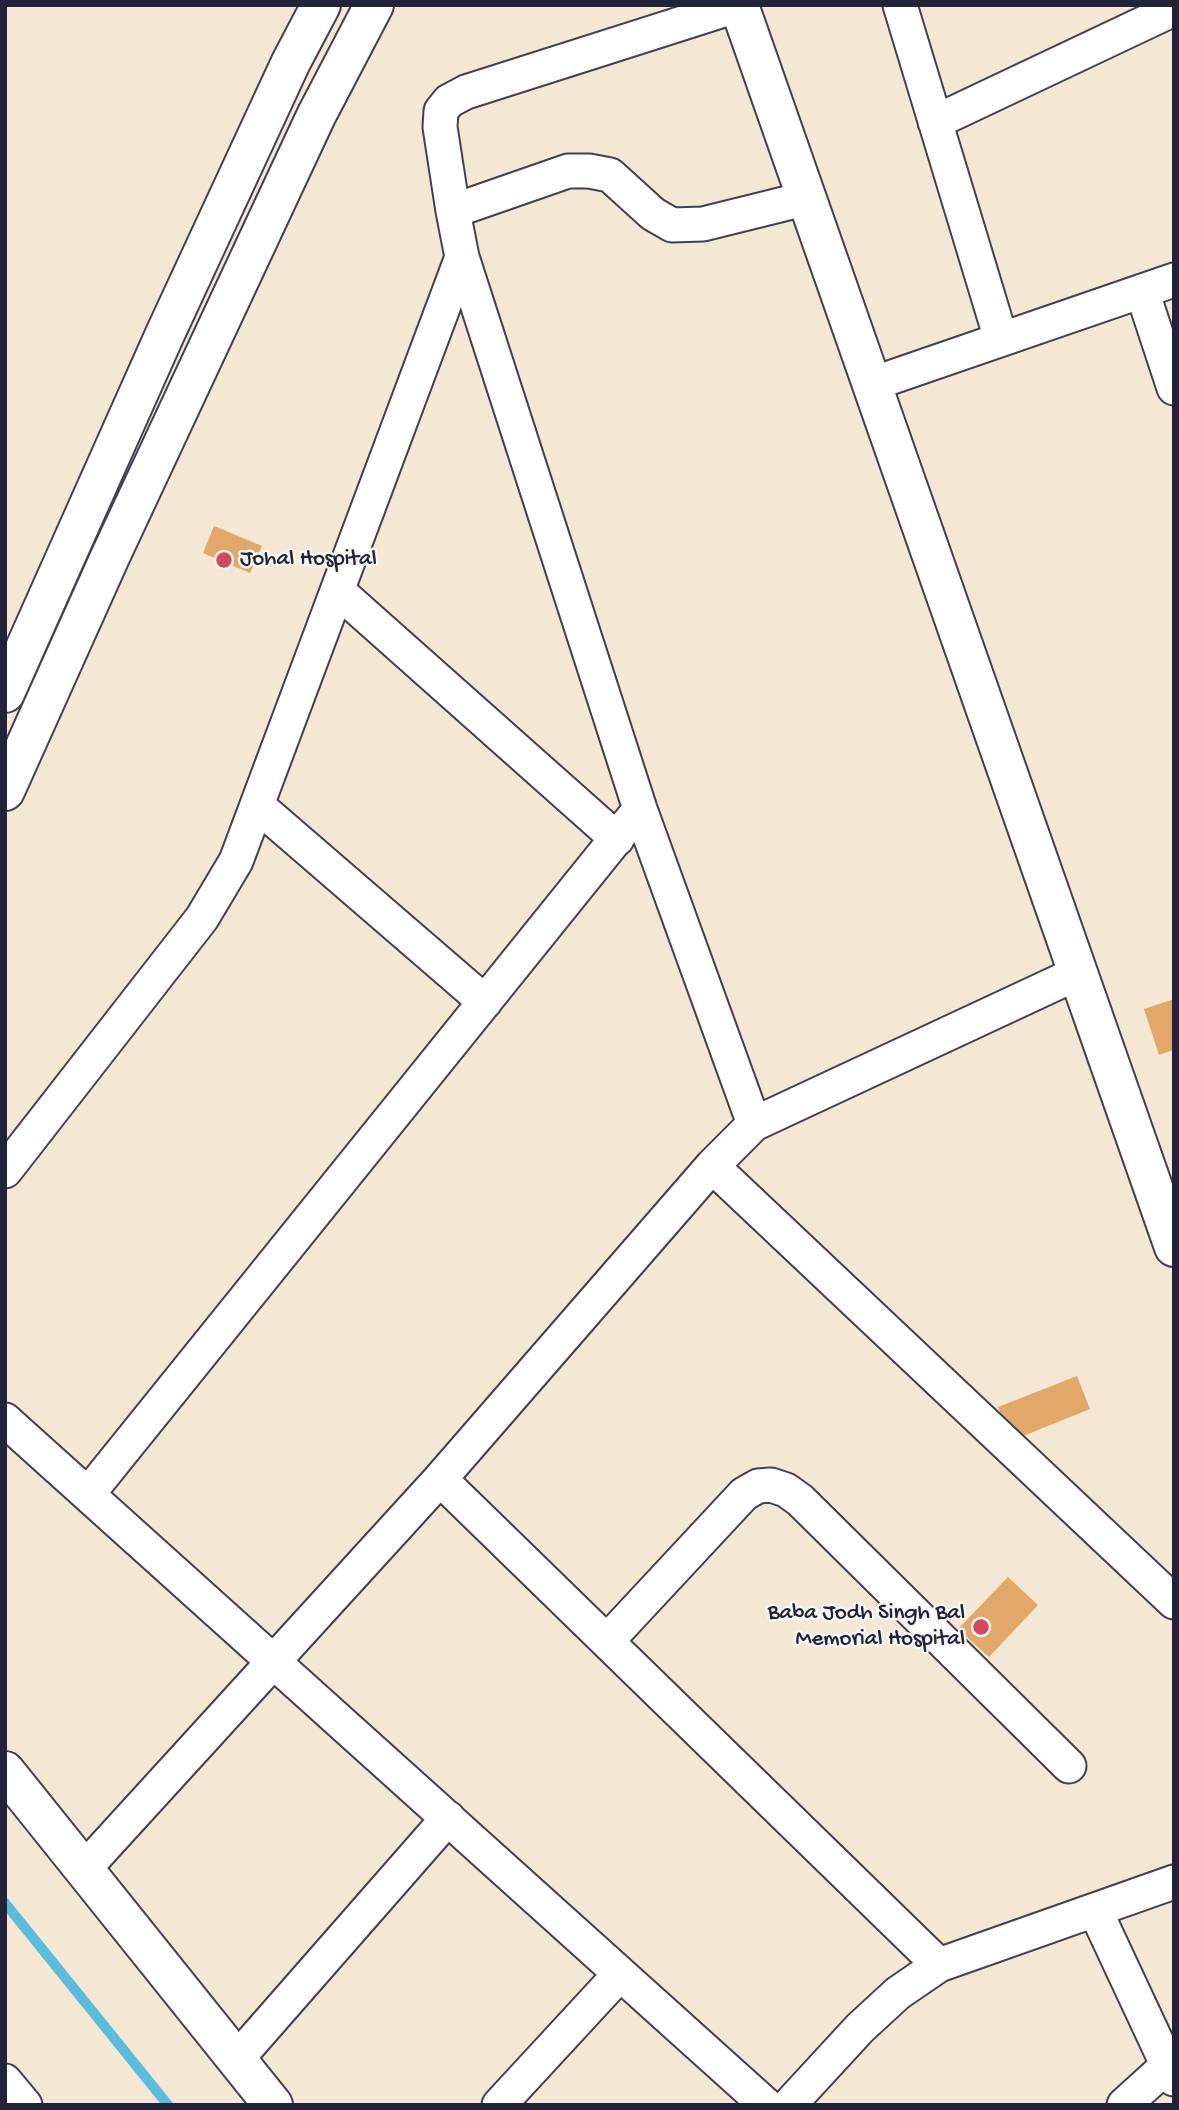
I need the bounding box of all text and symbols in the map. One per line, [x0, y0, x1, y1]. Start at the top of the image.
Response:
place label: Johal Hospital [240, 546, 377, 574]
marker: Johal Hospital [214, 550, 234, 570]
place label: Baba Jodh Singh Bal Memorial Hospital [768, 1600, 965, 1654]
marker: Baba Jodh Singh Bal Memorial Hospital [971, 1617, 991, 1637]

